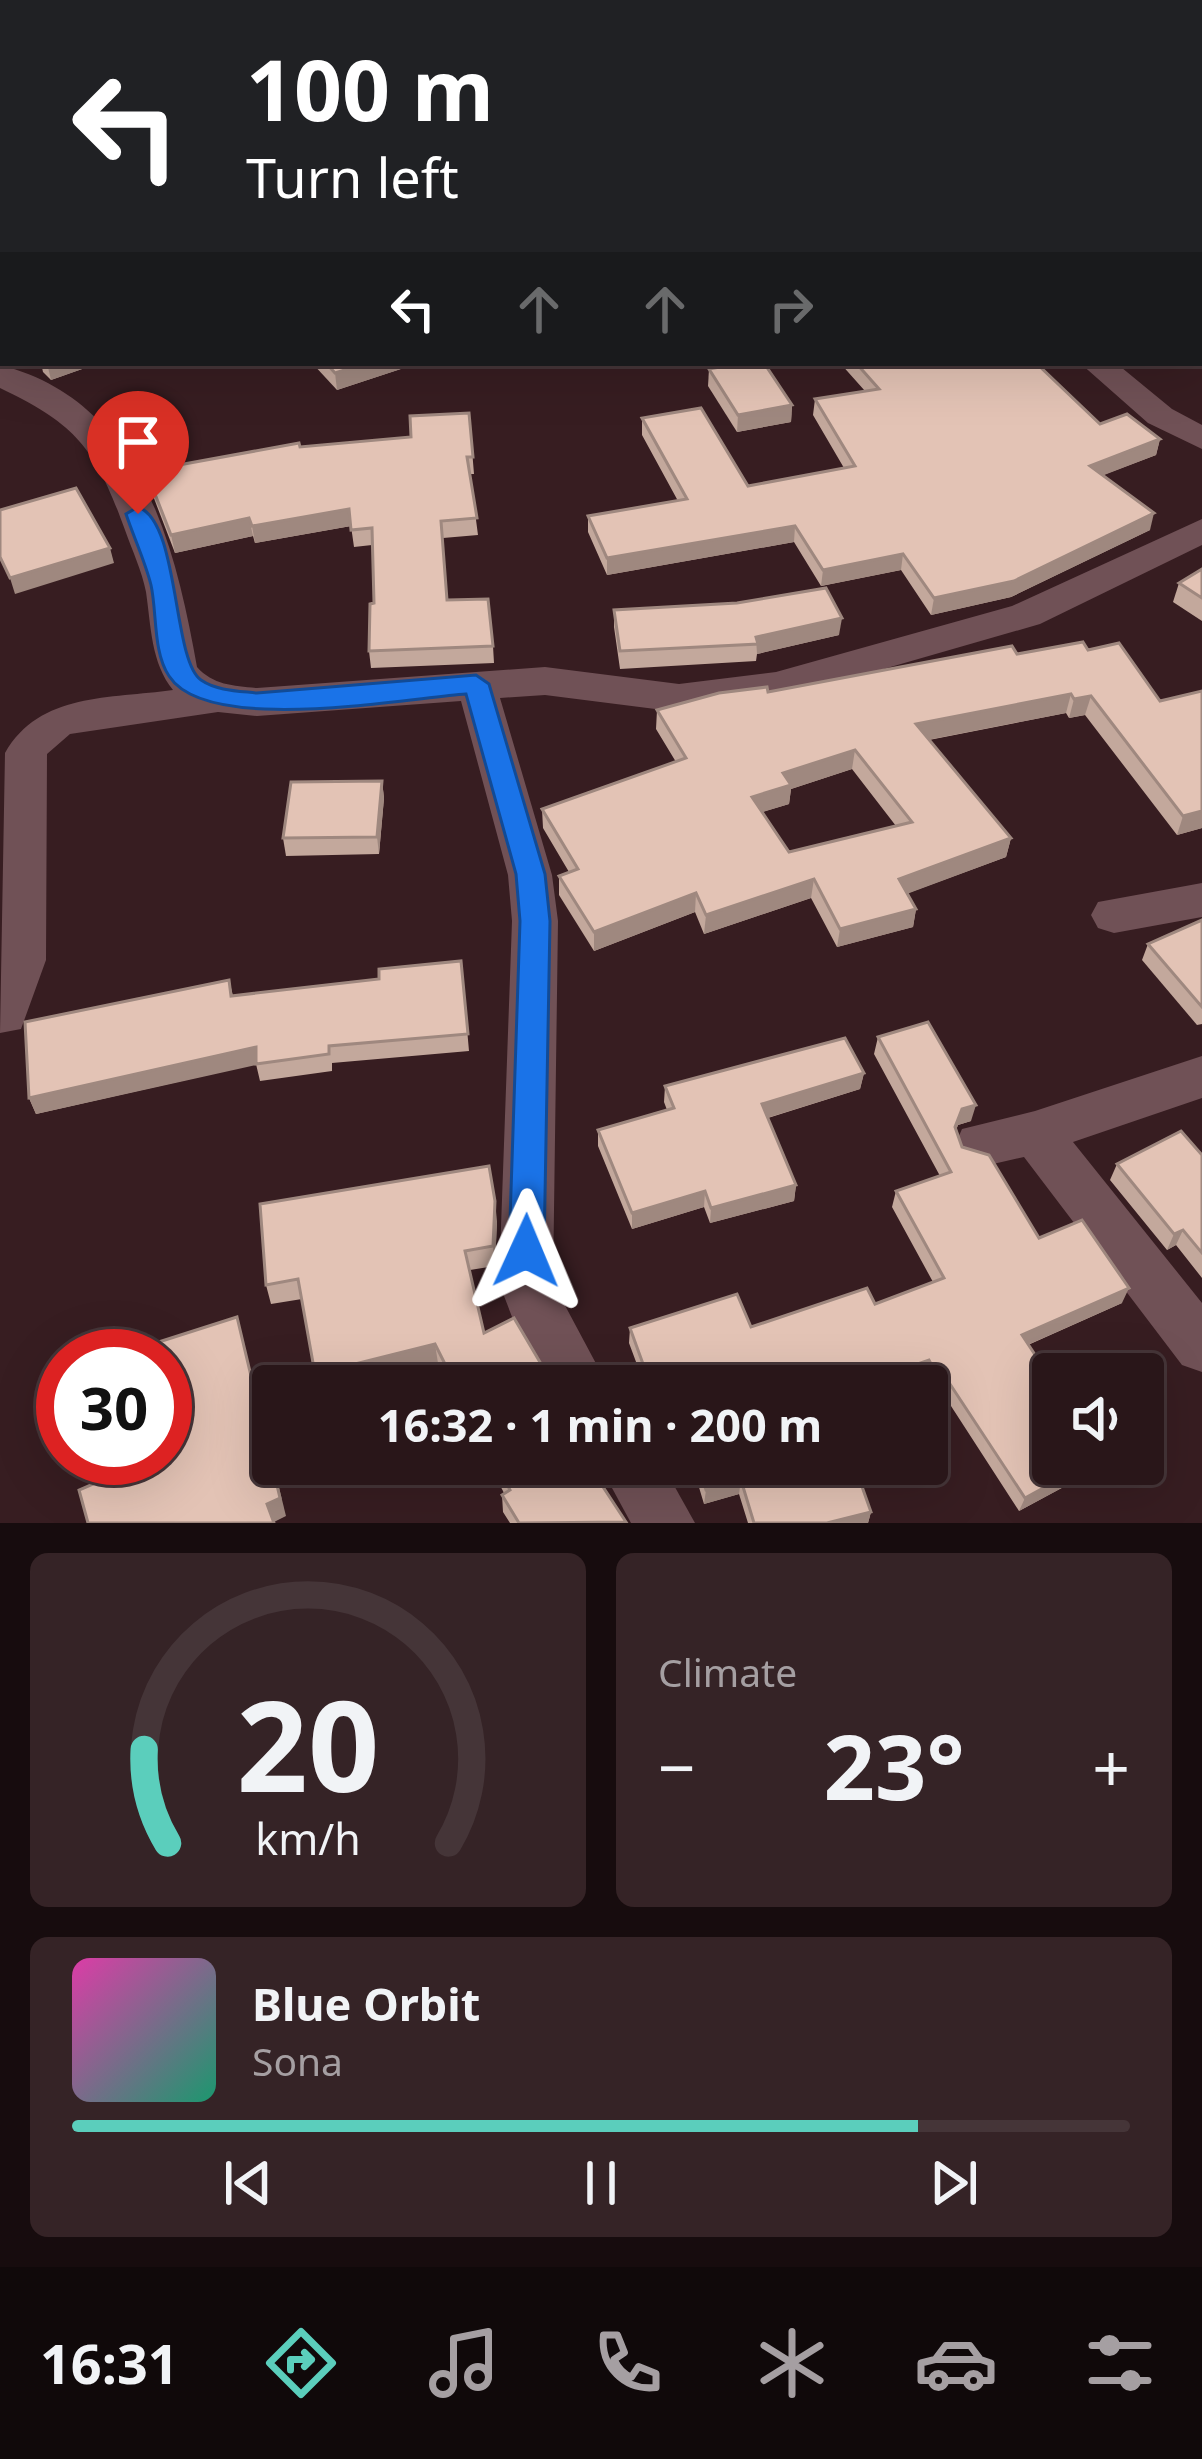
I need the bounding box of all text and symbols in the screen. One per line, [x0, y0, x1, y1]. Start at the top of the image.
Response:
text: 100 m [246, 31, 494, 146]
icon: left [48, 48, 204, 204]
text: Turn left [246, 140, 459, 214]
icon: left [380, 276, 446, 342]
icon: ahead [506, 276, 572, 342]
icon: ahead [632, 276, 698, 342]
icon: right [758, 276, 824, 342]
pin [87, 391, 189, 514]
icon: arrive [105, 409, 171, 475]
position arrow [463, 1188, 589, 1314]
speed limit sign: 30 [36, 1329, 192, 1485]
map controls [1032, 1353, 1164, 1485]
button: sound [1032, 1353, 1164, 1485]
text: 16:32 · 1 min · 200 m [378, 1394, 822, 1455]
text: Climate [658, 1645, 797, 1698]
text: 20 [237, 1659, 379, 1829]
text: 23° [823, 1704, 965, 1826]
text: − [658, 1721, 696, 1811]
text: + [1092, 1721, 1130, 1811]
text: km/h [255, 1809, 361, 1868]
text: Blue Orbit [252, 1973, 480, 2034]
text: Sona [252, 2034, 343, 2087]
icon: previous [215, 2150, 281, 2216]
icon: pause [568, 2150, 634, 2216]
icon: next [921, 2150, 987, 2216]
icon: directions [259, 2321, 343, 2405]
icon: music [422, 2321, 506, 2405]
icon: phone [586, 2321, 670, 2405]
icon: climate [750, 2321, 834, 2405]
icon: car [914, 2321, 998, 2405]
icon: filters [1078, 2321, 1162, 2405]
text: 16:31 [40, 2326, 179, 2400]

